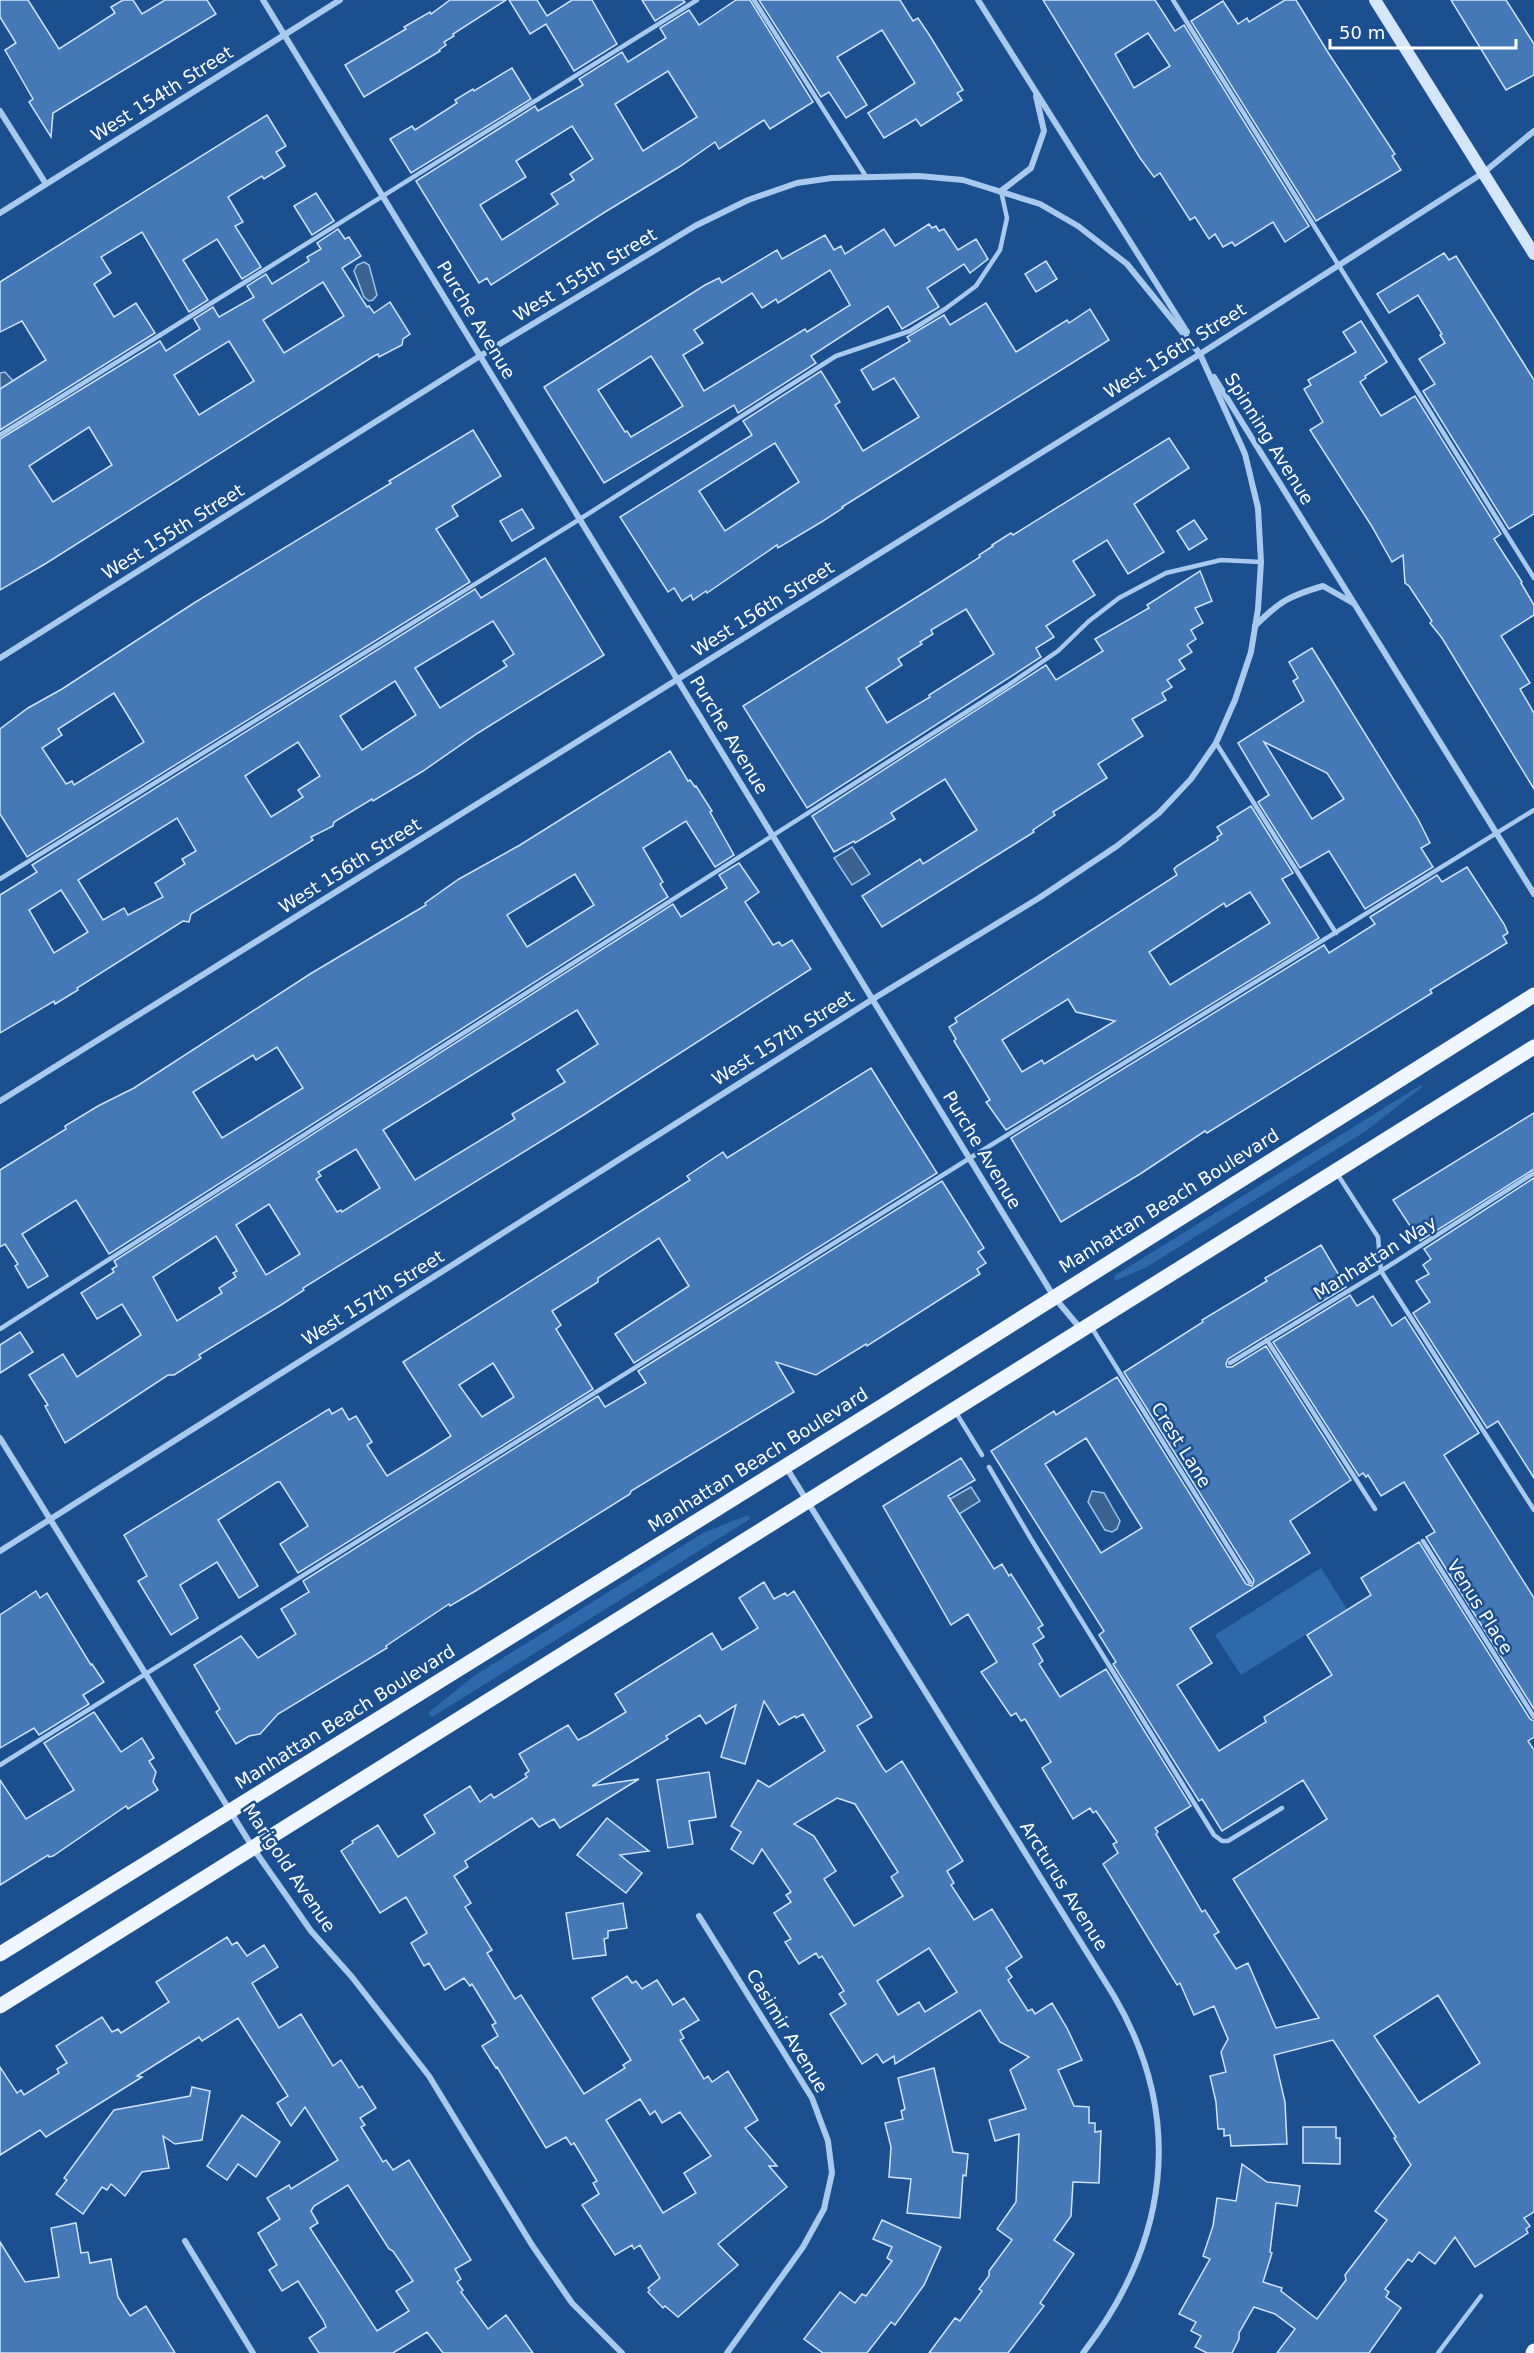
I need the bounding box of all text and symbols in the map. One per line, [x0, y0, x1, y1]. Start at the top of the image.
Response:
scale bar [1330, 12, 1516, 50]
text: 50 m [1339, 22, 1385, 43]
street label: West 154th Street [87, 41, 237, 146]
street label: West 155th Street [509, 224, 660, 326]
street label: Purche Avenue [433, 257, 520, 383]
street label: West 156th Street [1100, 298, 1250, 403]
street label: Spinning Avenue [1220, 369, 1318, 508]
street label: West 155th Street [98, 479, 248, 584]
street label: West 156th Street [688, 556, 838, 661]
street label: Purche Avenue [686, 672, 773, 798]
street label: West 156th Street [275, 813, 425, 918]
street label: West 157th Street [708, 985, 858, 1090]
street label: Purche Avenue [939, 1087, 1026, 1213]
street label: Manhattan Beach Boulevard [1055, 1124, 1283, 1277]
street label: Manhattan Way [1309, 1211, 1440, 1304]
street label: West 157th Street [298, 1245, 448, 1350]
street label: Manhattan Beach Boulevard [644, 1383, 872, 1536]
street label: Crest Lane [1147, 1398, 1216, 1491]
street label: Venus Place [1443, 1555, 1518, 1658]
street label: Manhattan Beach Boulevard [231, 1640, 459, 1793]
street label: Marigold Avenue [239, 1799, 340, 1936]
street label: Arcturus Avenue [1016, 1817, 1113, 1954]
street label: Casimir Avenue [742, 1965, 833, 2096]

